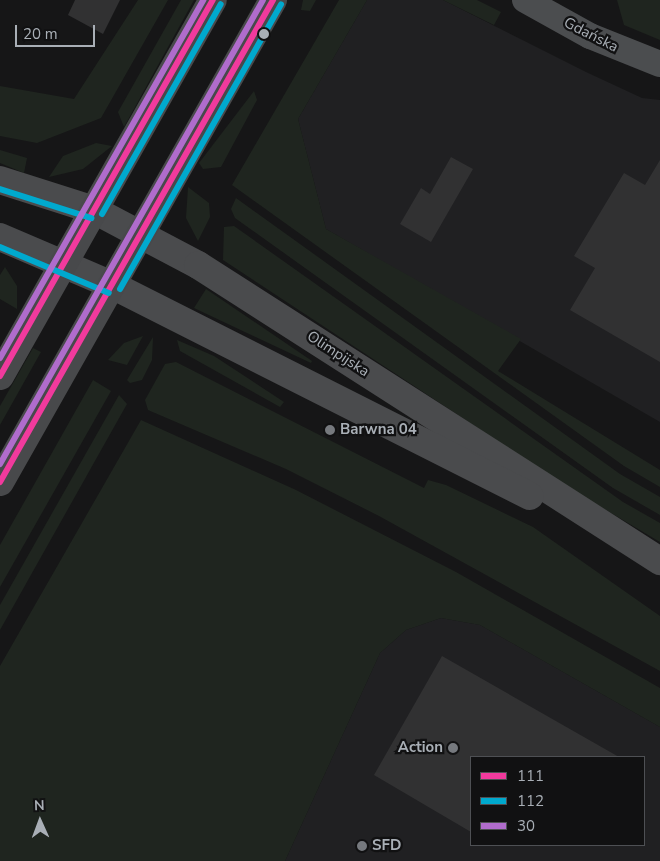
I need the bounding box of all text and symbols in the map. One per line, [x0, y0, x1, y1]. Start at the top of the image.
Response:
street label: Gdańska [561, 14, 621, 56]
scale bar [18, 15, 98, 47]
text: 20 m [23, 24, 58, 44]
unlabelled marker [259, 29, 269, 39]
street label: Olimpijska [303, 327, 373, 381]
place label: Barwna 04 [340, 421, 417, 439]
marker: Barwna 04 [324, 424, 336, 436]
place label: Action [398, 739, 443, 757]
marker: Action [447, 742, 459, 754]
legend [470, 756, 645, 846]
text: 111 [517, 766, 544, 786]
text: 112 [517, 791, 544, 811]
north arrow [15, 796, 65, 846]
text: N [34, 796, 45, 815]
text: 30 [517, 816, 535, 836]
place label: SFD [372, 837, 401, 855]
marker: SFD [356, 840, 368, 852]

